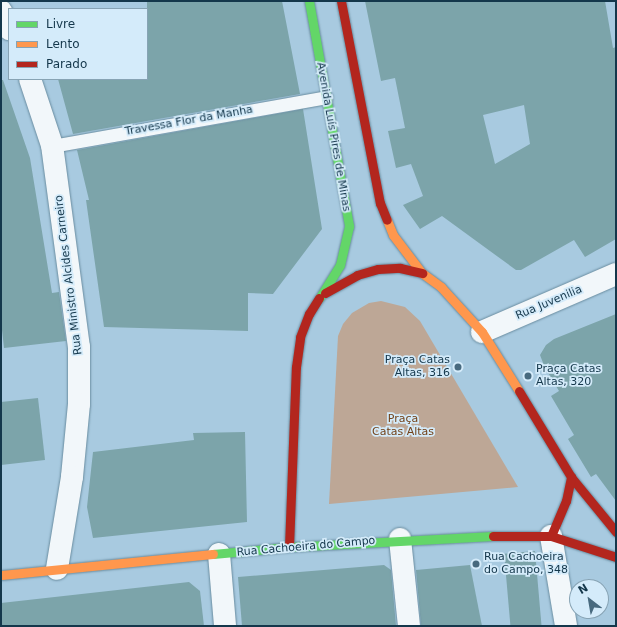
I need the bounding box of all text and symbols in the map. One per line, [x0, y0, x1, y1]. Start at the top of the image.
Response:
legend [8, 8, 148, 80]
text: Livre [46, 17, 75, 31]
text: Lento [46, 37, 80, 51]
text: Parado [46, 57, 87, 71]
street label: Avenida Luís Pires de Minas [313, 61, 353, 213]
street label: Travessa Flor da Manha [124, 103, 254, 139]
street label: Rua Ministro Alcides Carneiro [53, 194, 85, 356]
street label: Rua Juvenilia [514, 283, 584, 323]
place label: Praça Catas Altas, 316 [385, 354, 450, 380]
marker: Praça Catas Altas, 316 [453, 362, 463, 372]
place label: Praça Catas Altas, 320 [536, 363, 601, 389]
marker: Praça Catas Altas, 320 [523, 371, 533, 381]
park label: Praça Catas Altas [372, 413, 434, 439]
street label: Rua Cachoeira do Campo [236, 534, 376, 560]
place label: Rua Cachoeira do Campo, 348 [484, 551, 568, 577]
marker: Rua Cachoeira do Campo, 348 [471, 559, 481, 569]
north arrow [569, 579, 609, 619]
text: N [576, 581, 590, 597]

